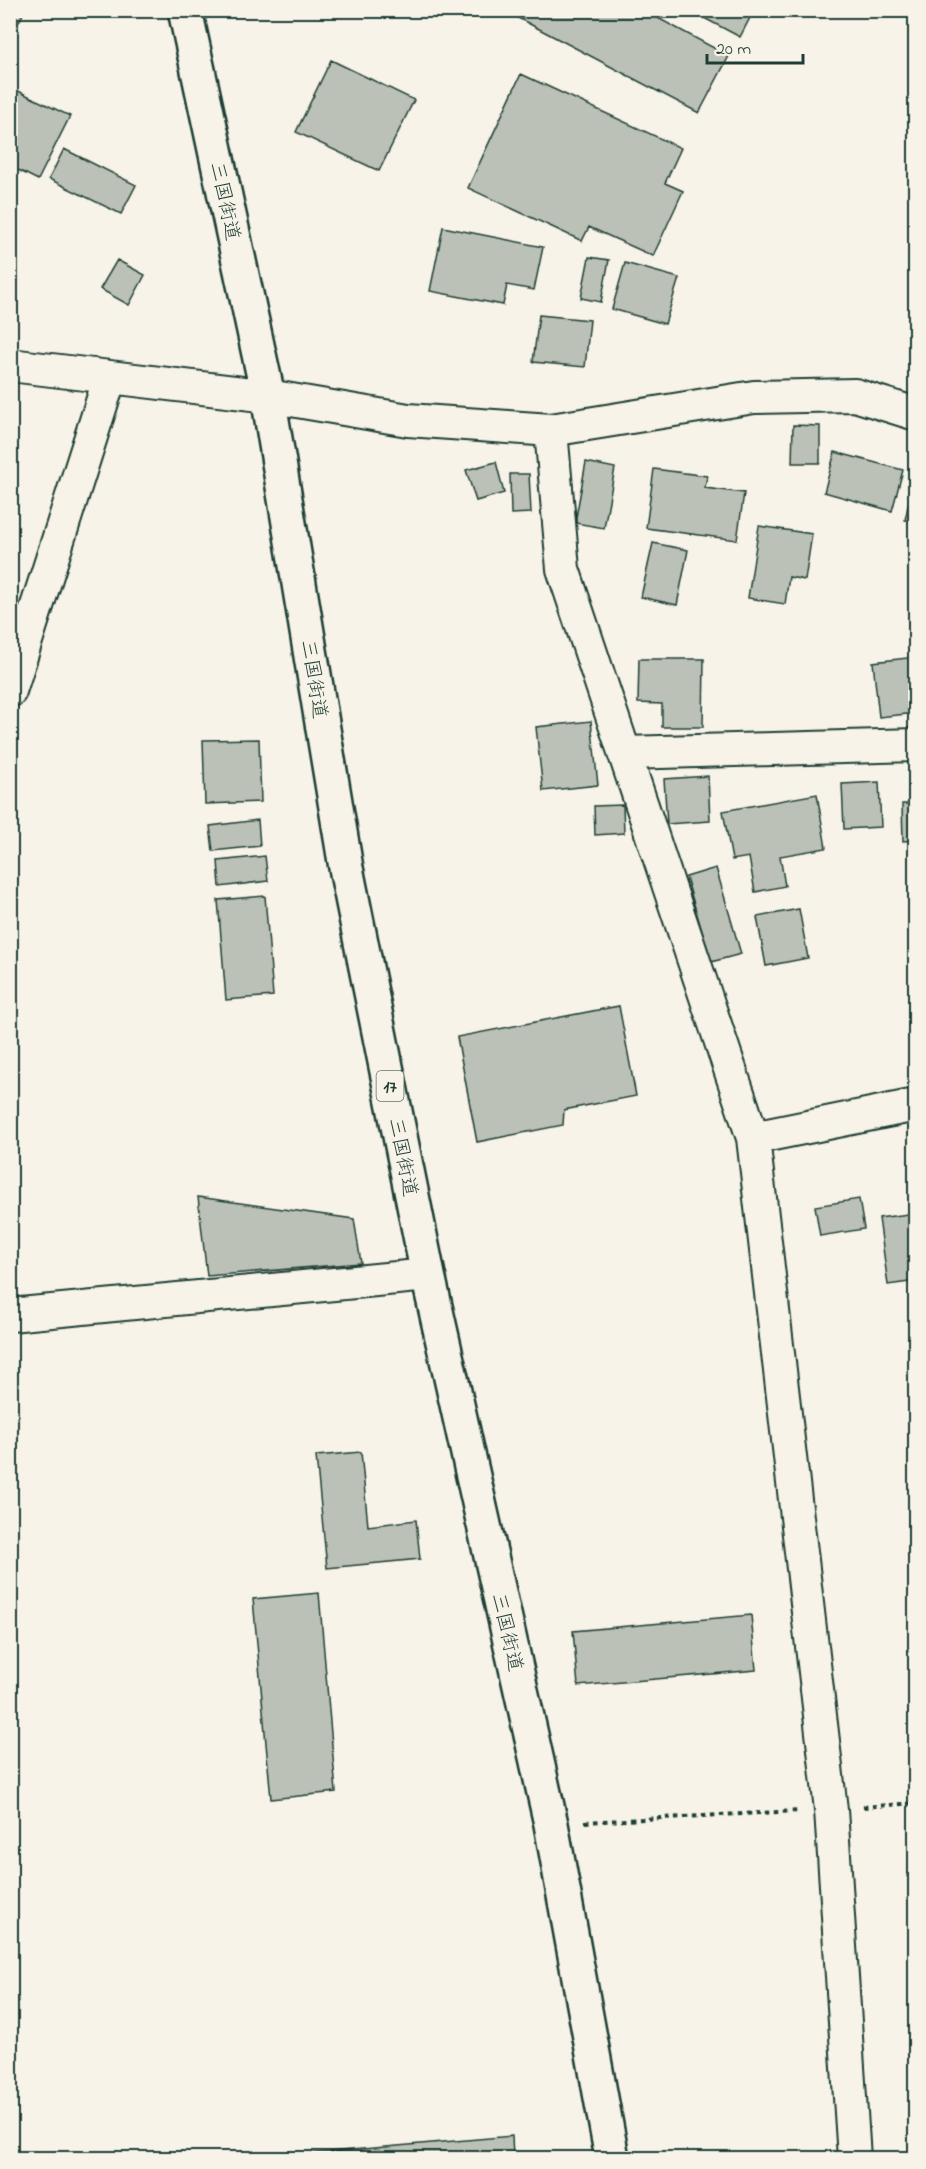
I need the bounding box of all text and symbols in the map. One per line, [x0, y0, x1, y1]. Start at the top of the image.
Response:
scale bar [707, 27, 803, 65]
text: 20 m [716, 37, 751, 63]
street label: 三国街道 [201, 159, 246, 244]
street label: 三国街道 [292, 638, 333, 721]
road number: 17 [376, 1071, 404, 1101]
street label: 三国街道 [380, 1115, 423, 1200]
street label: 三国街道 [482, 1590, 529, 1675]

